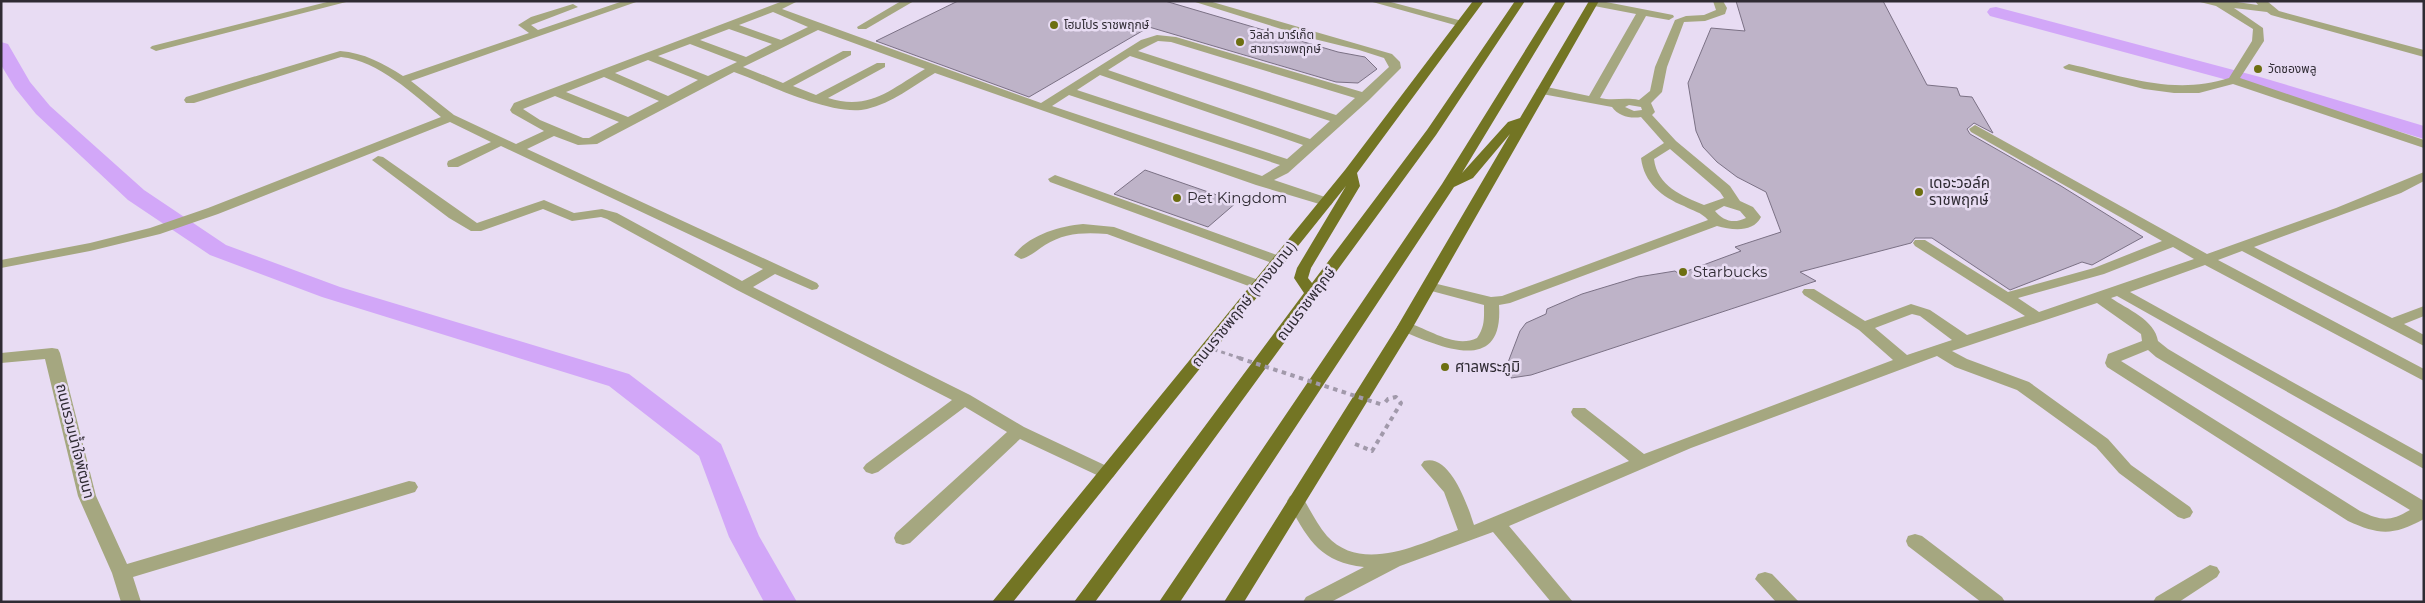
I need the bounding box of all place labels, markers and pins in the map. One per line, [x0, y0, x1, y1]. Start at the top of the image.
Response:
place label: โฮมโปร ราชพฤกษ์ [1064, 17, 1150, 32]
marker: โฮมโปร ราชพฤกษ์ [1048, 19, 1060, 31]
place label: วิลล่า มาร์เก็ต สาขาราชพฤกษ์ [1249, 27, 1321, 56]
marker: วิลล่า มาร์เก็ต สาขาราชพฤกษ์ [1234, 36, 1246, 48]
place label: วัดซองพลู [2268, 61, 2317, 76]
marker: วัดซองพลู [2252, 63, 2264, 75]
place label: เดอะวอล์ค ราชพฤกษ์ [1929, 173, 1990, 209]
marker: เดอะวอล์ค ราชพฤกษ์ [1913, 186, 1925, 198]
place label: Pet Kingdom [1187, 188, 1287, 207]
marker: Pet Kingdom [1171, 192, 1183, 204]
place label: Starbucks [1693, 262, 1767, 281]
marker: Starbucks [1677, 266, 1689, 278]
place label: ศาลพระภูมิ [1455, 357, 1520, 376]
marker: ศาลพระภูมิ [1439, 361, 1451, 373]

